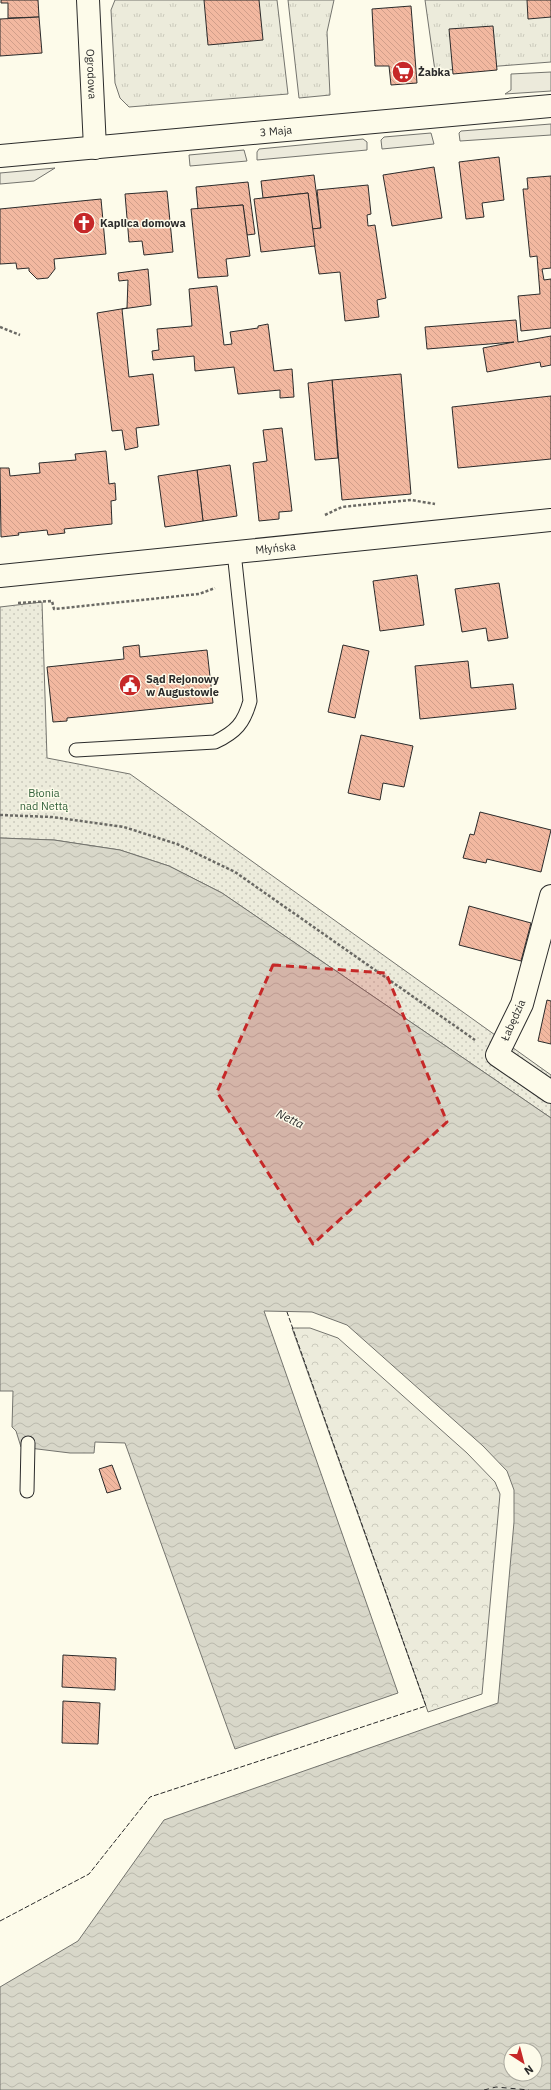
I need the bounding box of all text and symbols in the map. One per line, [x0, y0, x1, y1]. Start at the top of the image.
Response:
street label: Ogrodowa [83, 48, 100, 100]
supermarket icon: Żabka [390, 59, 416, 85]
place label: Żabka [418, 65, 450, 79]
street label: 3 Maja [259, 123, 293, 139]
church icon: Kaplica domowa [71, 210, 97, 236]
place label: Kaplica domowa [100, 216, 186, 230]
street label: Młyńska [255, 539, 297, 557]
public building icon: Sąd Rejonowy w Augustowie [117, 672, 143, 698]
place label: Sąd Rejonowy w Augustowie [146, 672, 219, 699]
park label: Błonia nad Nettą [20, 786, 68, 813]
street label: Łabędzia [497, 997, 528, 1044]
water label: Netta [274, 1105, 306, 1132]
north arrow [503, 2042, 543, 2082]
text: N [522, 2062, 536, 2078]

